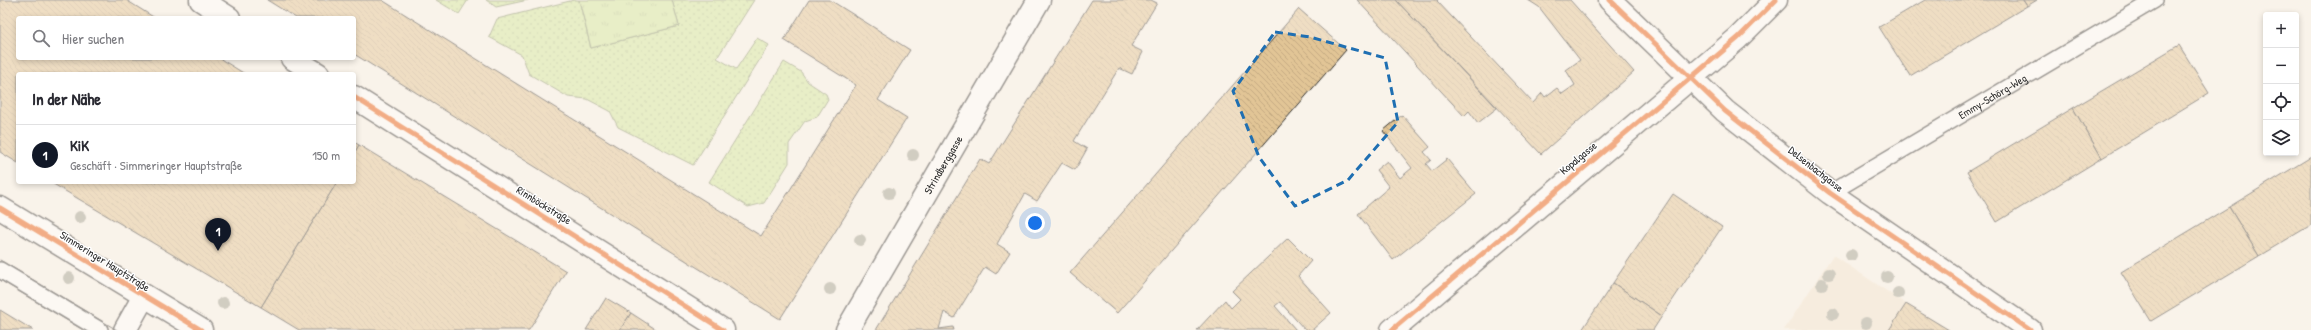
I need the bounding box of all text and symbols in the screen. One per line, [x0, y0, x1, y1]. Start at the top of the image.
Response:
map controls [2263, 12, 2299, 156]
button: + [2263, 12, 2299, 48]
search box [16, 16, 356, 60]
icon: search [30, 27, 52, 49]
text: Hier suchen [62, 28, 124, 49]
button: − [2263, 48, 2299, 84]
street label: Emmy-Schörg-Weg [1956, 71, 2029, 122]
button: locate [2263, 84, 2299, 120]
text: In der Nähe [32, 87, 101, 110]
button: layers [2263, 120, 2299, 156]
street label: Strindberggasse [921, 133, 966, 197]
text: KiK [70, 135, 89, 156]
street label: Kopalgasse [1557, 138, 1600, 178]
street label: Delsenbachgasse [1786, 143, 1847, 195]
text: 1 [43, 146, 47, 164]
text: 150 m [312, 146, 340, 164]
text: Geschäft · Simmeringer Hauptstraße [70, 156, 242, 174]
street label: Rinnböckstraße [514, 183, 575, 228]
your location [1025, 213, 1045, 233]
pin: 1 [205, 218, 231, 251]
street label: Simmeringer Hauptstraße [57, 228, 153, 295]

